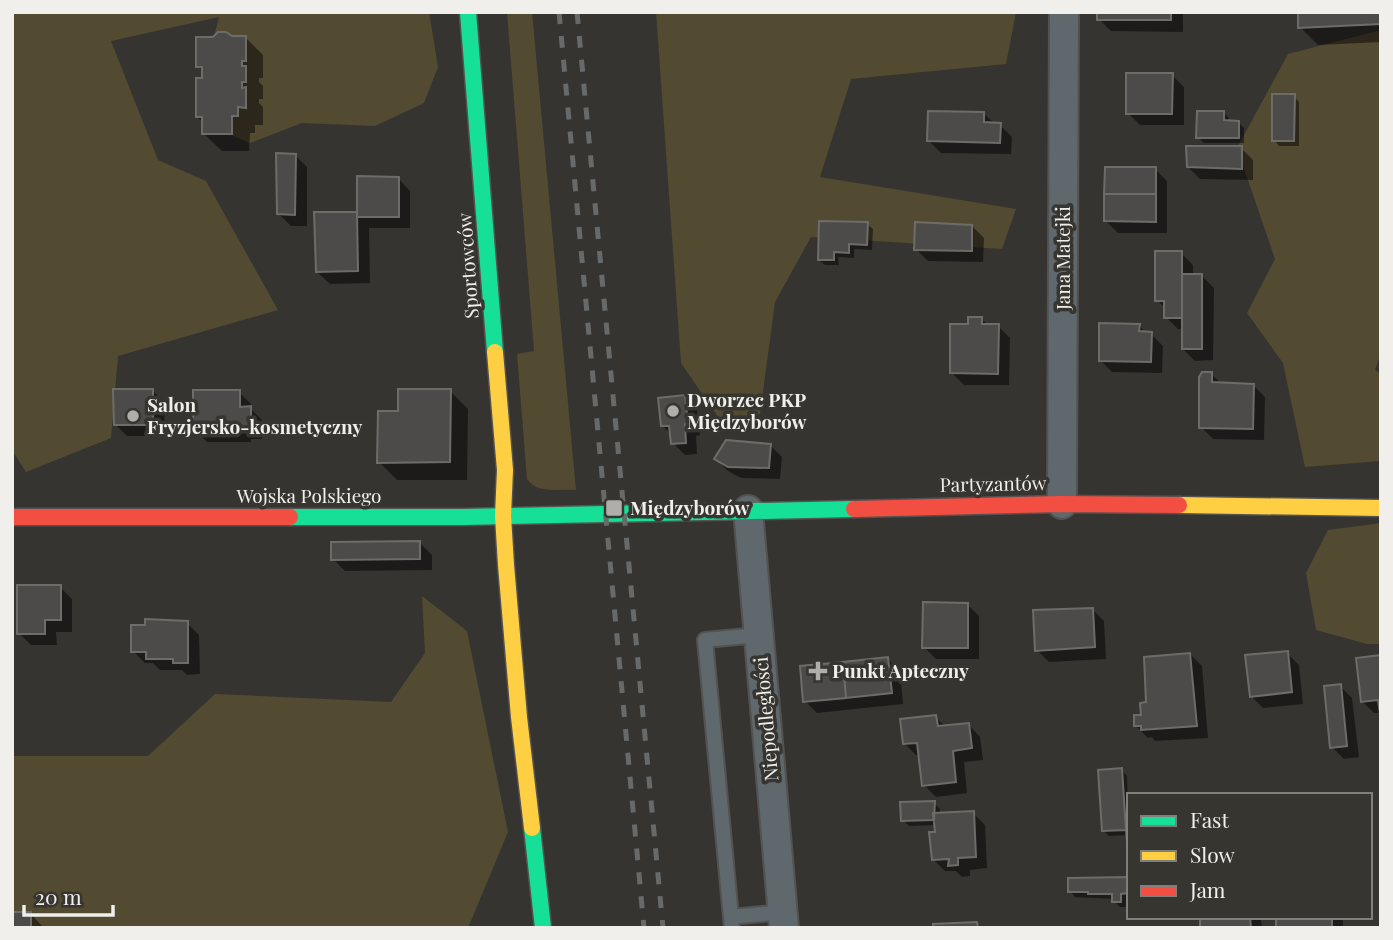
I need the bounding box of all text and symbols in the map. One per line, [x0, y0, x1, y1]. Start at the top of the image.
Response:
street label: Jana Matejki [1049, 206, 1075, 311]
street label: Sportowców [450, 212, 484, 320]
place label: Dworzec PKP Międzyborów [687, 386, 806, 434]
place label: Salon Fryzjersko-kosmetyczny [147, 391, 362, 439]
marker: Dworzec PKP Międzyborów [665, 403, 681, 419]
marker: Salon Fryzjersko-kosmetyczny [125, 408, 141, 424]
street label: Partyzantów [939, 469, 1047, 497]
street label: Wojska Polskiego [235, 482, 382, 508]
place label: Międzyborów [630, 494, 749, 520]
marker: Międzyborów [604, 498, 624, 518]
street label: Niepodległości [747, 655, 783, 782]
place label: Punkt Apteczny [832, 657, 969, 683]
marker: Punkt Apteczny [810, 663, 826, 679]
legend [1127, 793, 1372, 919]
text: Fast [1190, 805, 1229, 833]
text: Slow [1190, 840, 1235, 868]
scale bar [24, 874, 114, 918]
text: Jam [1189, 875, 1226, 903]
text: 20 m [35, 882, 82, 910]

